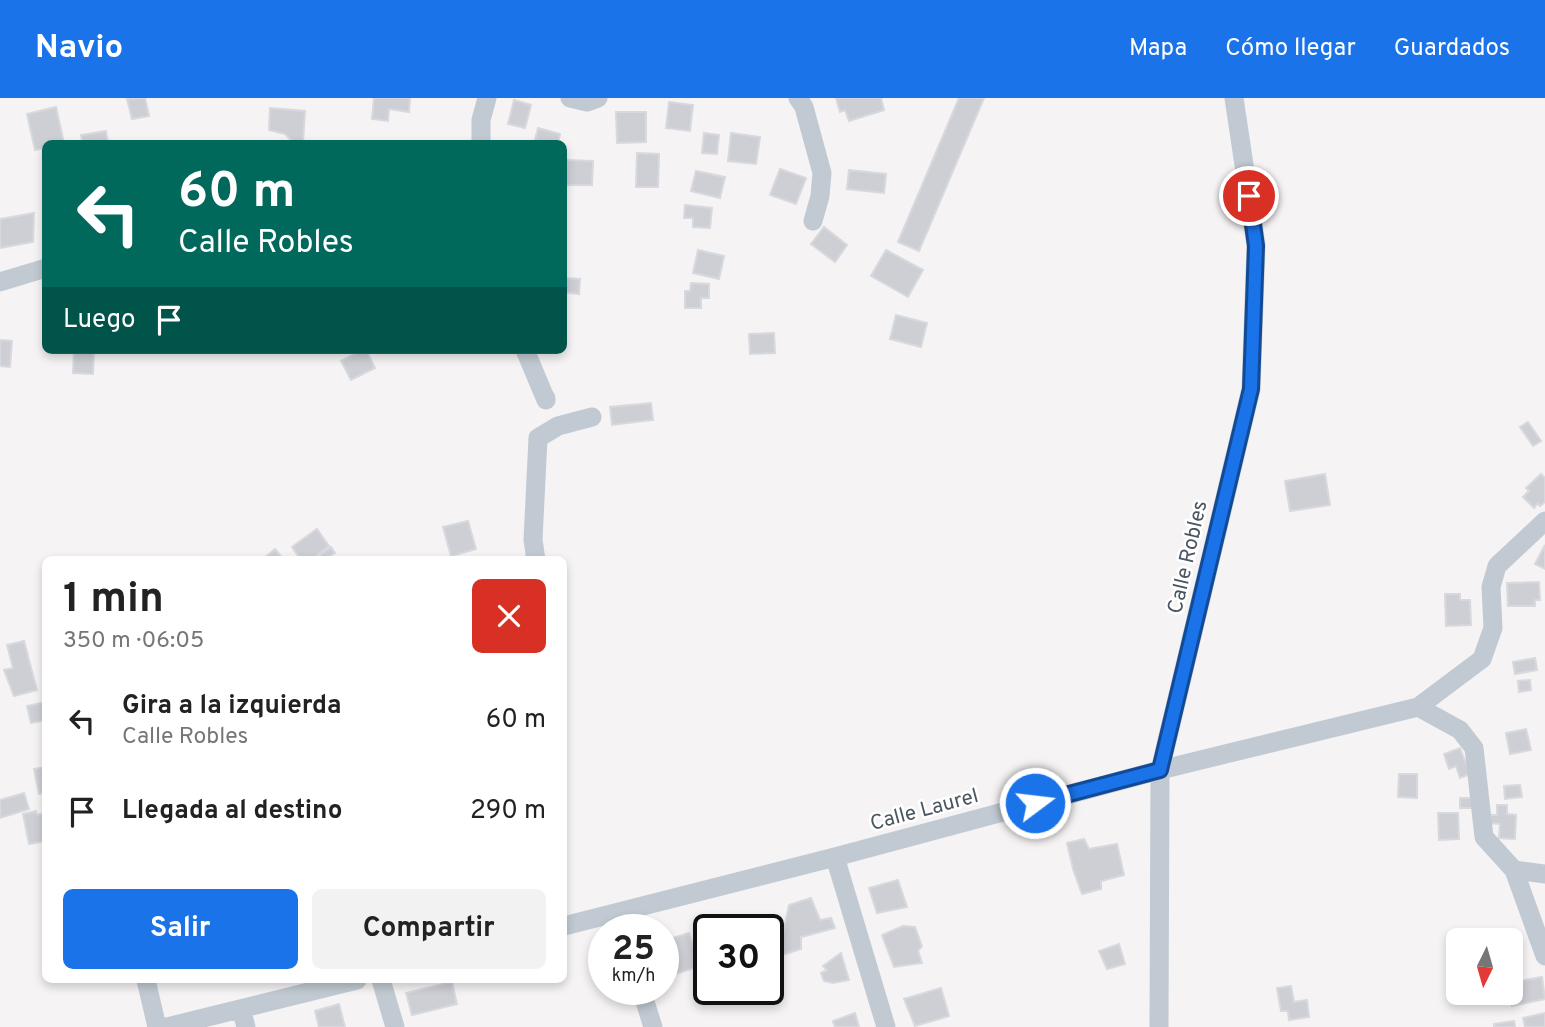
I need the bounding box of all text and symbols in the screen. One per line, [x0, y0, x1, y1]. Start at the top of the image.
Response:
text: Navio [35, 28, 123, 70]
text: Mapa [1129, 34, 1187, 64]
text: Cómo llegar [1225, 34, 1356, 64]
text: Guardados [1394, 34, 1510, 64]
text: 60 m [178, 163, 296, 225]
pin [1219, 166, 1279, 226]
icon: left [63, 168, 154, 259]
icon: arrive [1230, 177, 1268, 215]
text: Calle Robles [178, 224, 354, 264]
icon: arrive [150, 301, 188, 339]
text: Luego [63, 304, 136, 337]
street label: Calle Robles [1162, 498, 1215, 617]
text: 1 min [63, 574, 164, 627]
button: close [472, 579, 546, 653]
text: 350 m · 06:05 [63, 627, 204, 656]
text: Gira a la izquierda [122, 690, 341, 723]
icon: left [63, 702, 101, 740]
text: 60 m [486, 704, 546, 737]
text: Calle Robles [122, 723, 248, 752]
position arrow [998, 766, 1072, 840]
street label: Calle Laurel [867, 783, 982, 838]
icon: arrive [63, 793, 101, 831]
text: Llegada al destino [122, 795, 342, 828]
text: 290 m [470, 795, 546, 828]
button: Salir [63, 889, 298, 969]
button: Compartir [312, 889, 546, 969]
speed limit sign: 30 [693, 914, 784, 1005]
text: 25 [612, 928, 655, 972]
north arrow [1446, 928, 1522, 1004]
map controls [1446, 928, 1523, 1005]
text: km/h [612, 965, 655, 988]

